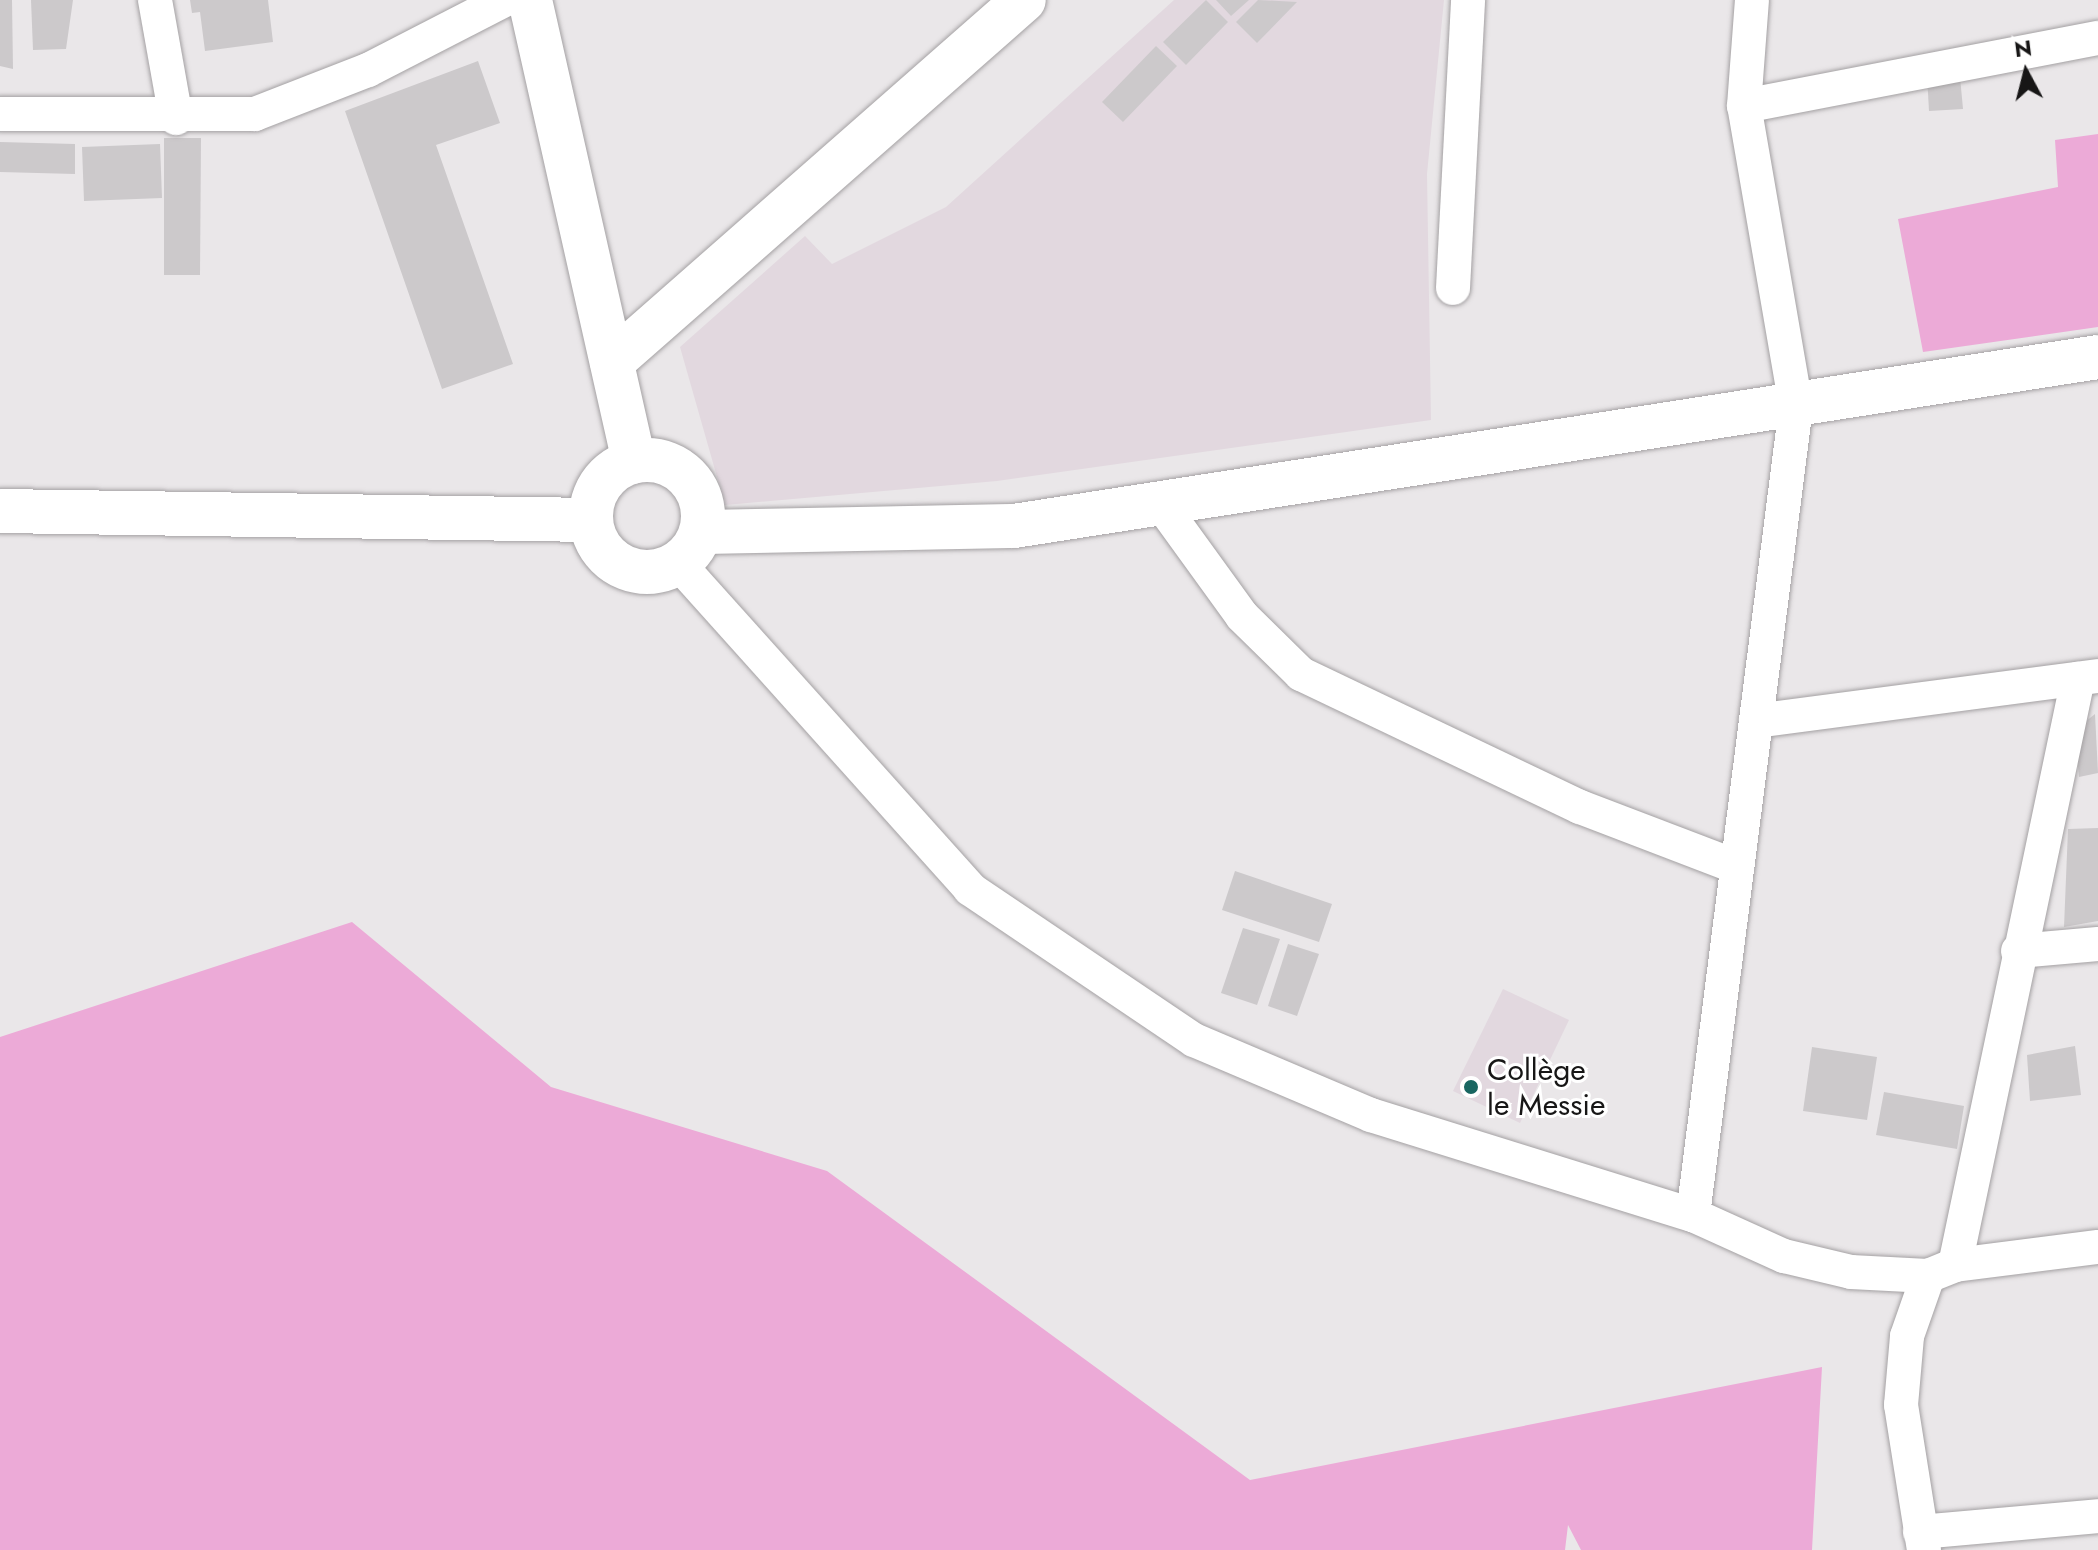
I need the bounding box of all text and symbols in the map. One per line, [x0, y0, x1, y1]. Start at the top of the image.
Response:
text: N [2012, 31, 2034, 65]
north arrow [1986, 32, 2066, 112]
place label: Collège le Messie [1487, 1052, 1606, 1122]
marker: Collège le Messie [1462, 1078, 1480, 1096]

